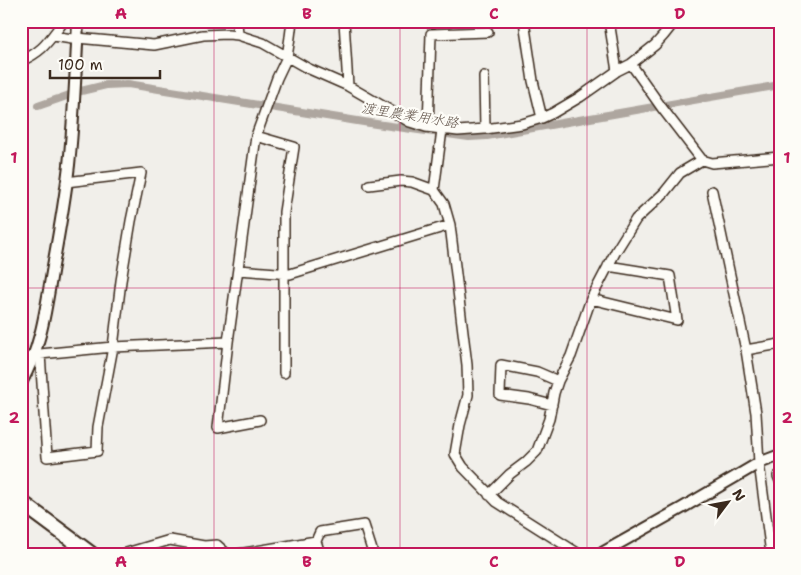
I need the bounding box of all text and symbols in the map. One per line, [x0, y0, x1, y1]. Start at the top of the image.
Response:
text: A [115, 3, 127, 24]
text: B [302, 3, 312, 24]
text: C [489, 3, 499, 24]
text: D [674, 3, 686, 24]
scale bar [50, 48, 160, 80]
text: 100 m [58, 55, 103, 75]
water label: 渡里農業用水路 [360, 98, 461, 132]
text: 1 [10, 147, 18, 168]
text: 1 [783, 147, 791, 168]
text: 2 [8, 407, 20, 428]
text: 2 [781, 407, 793, 428]
north arrow [704, 478, 754, 528]
text: N [728, 486, 750, 505]
text: A [115, 551, 127, 572]
text: B [302, 551, 312, 572]
text: C [489, 551, 499, 572]
text: D [674, 551, 686, 572]

